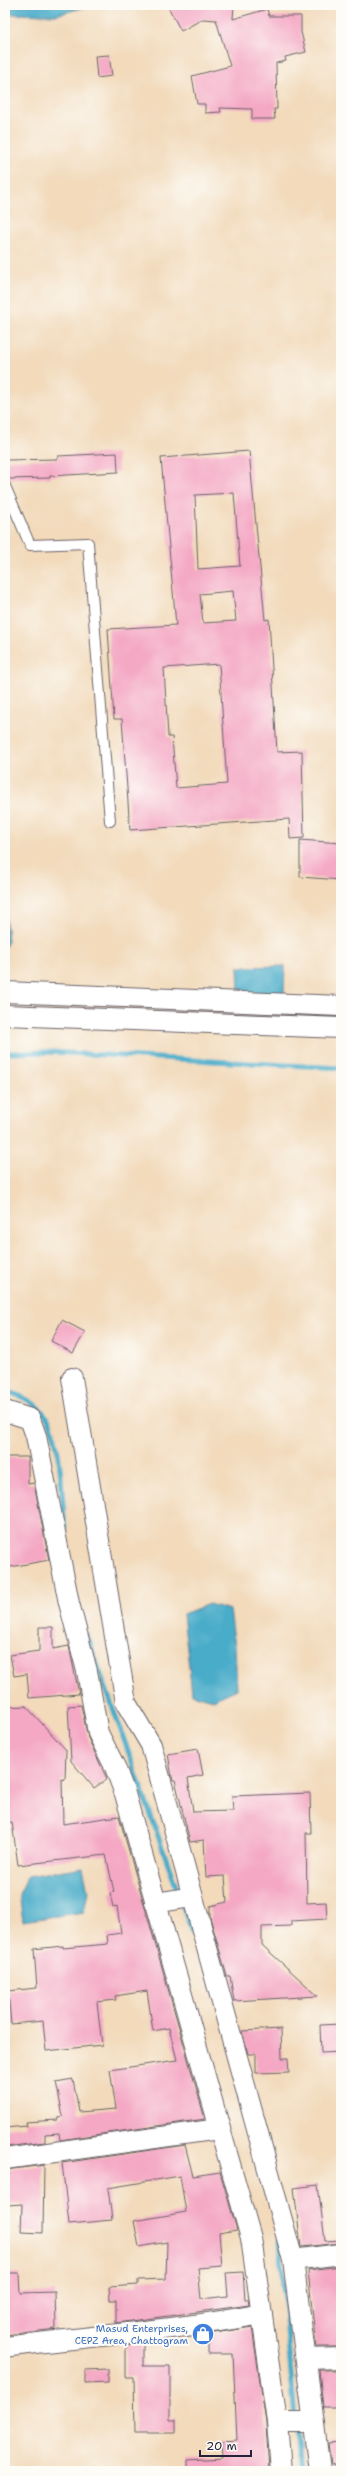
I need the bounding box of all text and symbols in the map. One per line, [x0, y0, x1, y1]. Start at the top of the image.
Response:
shop icon: Masud Enterprises, CEPZ Area, Chattogram [190, 2321, 216, 2347]
place label: Masud Enterprises, CEPZ Area, Chattogram [75, 2322, 188, 2347]
scale bar [200, 2432, 251, 2458]
text: 20 m [206, 2438, 237, 2454]

